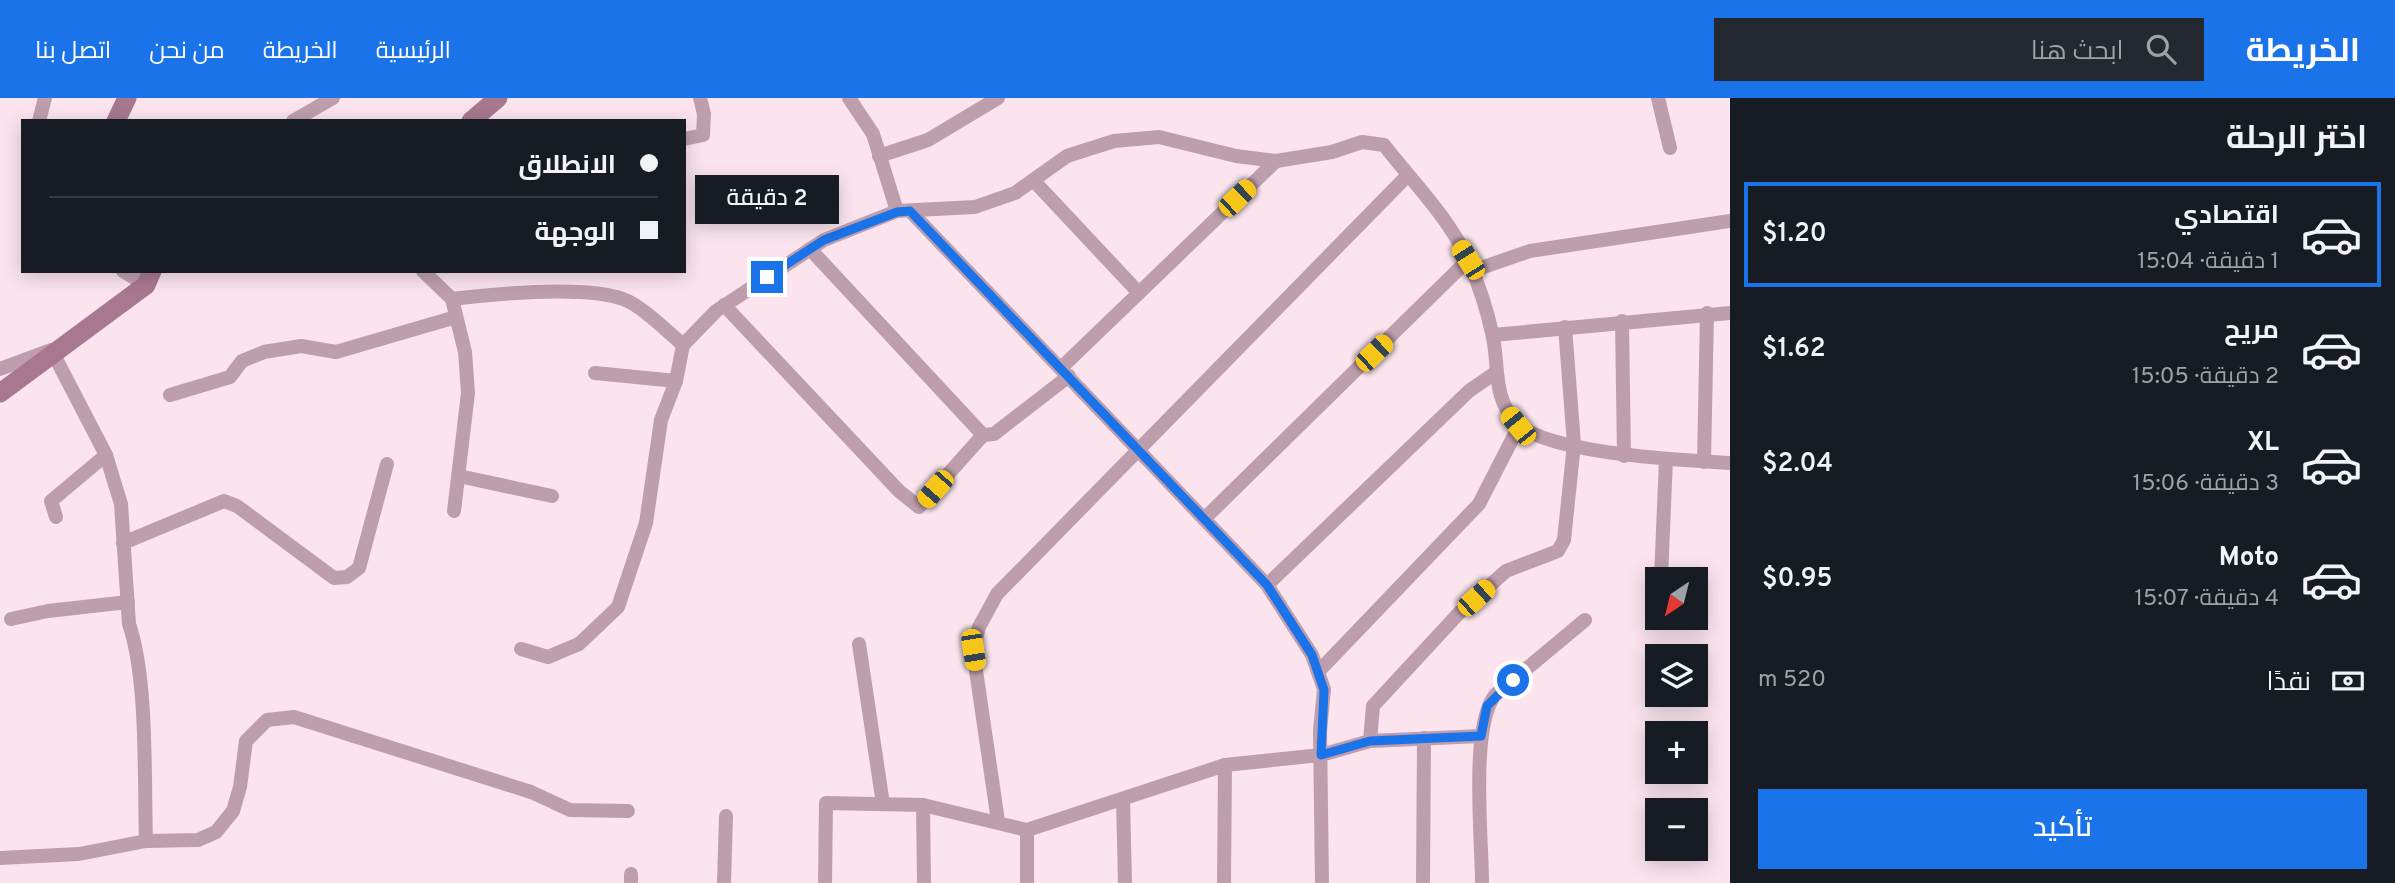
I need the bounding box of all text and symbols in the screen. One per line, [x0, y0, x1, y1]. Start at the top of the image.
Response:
search box [1714, 18, 2204, 81]
icon: search [2142, 30, 2180, 68]
text: الخريطة [2246, 32, 2360, 74]
text: ابحث هنا [2031, 36, 2124, 69]
text: اتصل بنا [35, 37, 111, 67]
text: من نحن [149, 37, 225, 67]
text: الخريطة [263, 37, 338, 67]
text: الرئيسية [376, 37, 451, 67]
text: اختر الرحلة [2226, 120, 2367, 160]
text: الانطلاق [518, 150, 616, 183]
callout: 2 دقيقة [695, 176, 839, 225]
car [1215, 176, 1260, 220]
text: 2 دقيقة [727, 185, 807, 214]
text: اقتصادي [2174, 200, 2279, 233]
icon: car [2300, 203, 2363, 266]
text: الوجهة [535, 217, 616, 250]
text: $1.20 [1762, 218, 1827, 251]
car [1448, 237, 1489, 283]
text: 1 دقيقة · 15:04 [2137, 248, 2279, 277]
route end [751, 261, 783, 293]
text: مريح [2224, 315, 2279, 348]
icon: car [2300, 318, 2363, 381]
car [1352, 331, 1397, 375]
text: $1.62 [1762, 333, 1826, 366]
text: 2 دقيقة · 15:05 [2132, 363, 2279, 392]
car [1497, 403, 1540, 449]
text: XL [2247, 427, 2279, 460]
icon: car [2300, 433, 2363, 496]
text: $2.04 [1762, 448, 1833, 481]
car [914, 466, 957, 512]
text: 3 دقيقة · 15:06 [2133, 470, 2279, 499]
text: Moto [2219, 542, 2279, 575]
icon: car [2300, 548, 2363, 611]
text: $0.95 [1762, 563, 1832, 596]
north arrow [1645, 567, 1708, 630]
map controls [1645, 567, 1708, 861]
car [1454, 576, 1499, 620]
text: 4 دقيقة · 15:07 [2135, 585, 2279, 614]
car [960, 628, 987, 672]
button: layers [1645, 644, 1708, 707]
icon: cash [2329, 662, 2367, 700]
route start [1497, 664, 1529, 696]
text: 520 m [1758, 666, 1826, 695]
text: نقدًا [2267, 667, 2311, 700]
button: + [1645, 721, 1708, 784]
button: تأكيد [1758, 789, 2367, 869]
button: − [1645, 798, 1708, 861]

